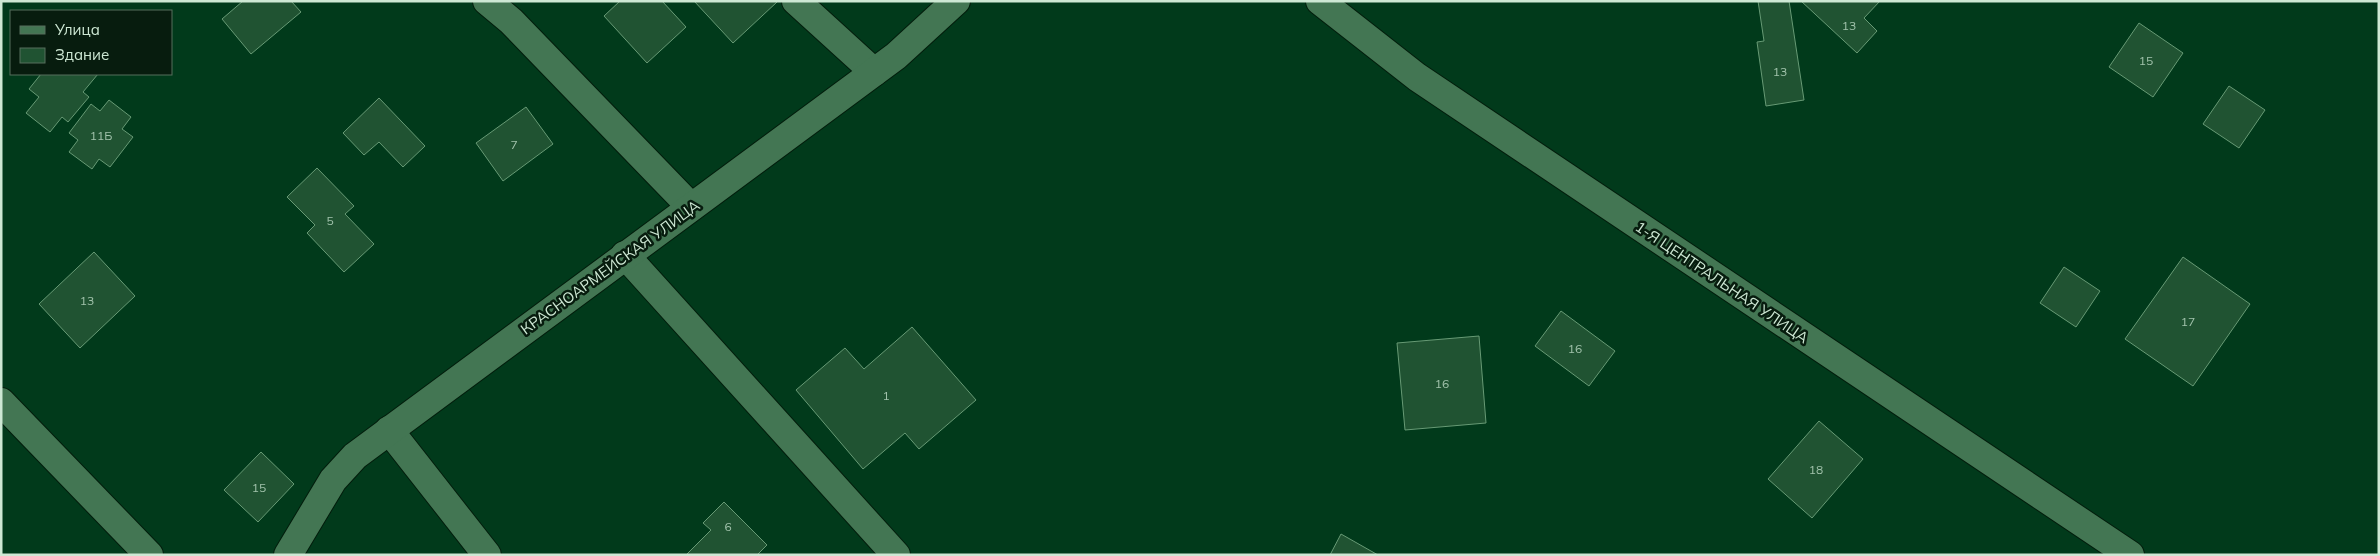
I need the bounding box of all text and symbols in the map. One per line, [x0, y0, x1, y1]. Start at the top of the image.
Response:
legend [10, 10, 172, 75]
house number: 13 [1842, 18, 1856, 33]
text: Улица [54, 20, 100, 39]
text: Здание [55, 45, 109, 64]
house number: 15 [2139, 53, 2153, 68]
house number: 13 [1773, 64, 1787, 79]
house number: 11Б [90, 128, 112, 143]
house number: 7 [510, 137, 518, 152]
street label: КРАСНОАРМЕЙСКАЯ УЛИЦА [517, 196, 703, 338]
house number: 5 [326, 213, 334, 228]
street label: 1-Я ЦЕНТРАЛЬНАЯ УЛИЦА [1632, 217, 1812, 347]
house number: 13 [80, 293, 94, 308]
house number: 17 [2181, 314, 2195, 329]
house number: 16 [1568, 341, 1582, 356]
house number: 16 [1435, 376, 1449, 391]
house number: 1 [882, 388, 890, 403]
house number: 18 [1809, 462, 1823, 477]
house number: 15 [252, 480, 266, 495]
house number: 6 [724, 519, 732, 534]

